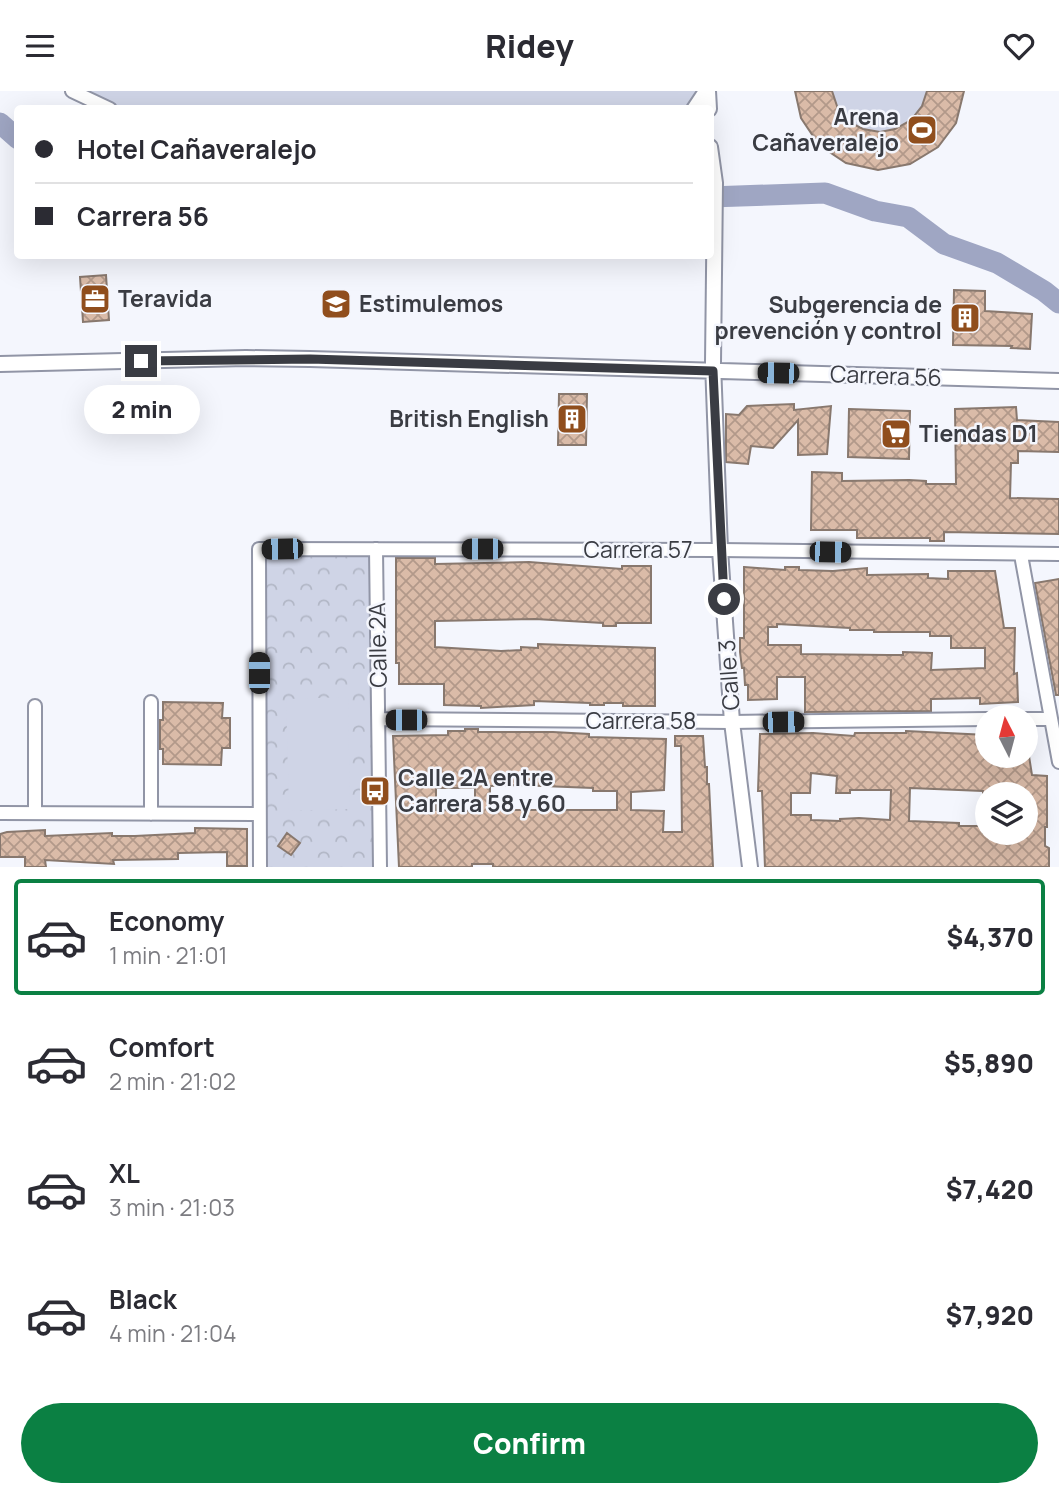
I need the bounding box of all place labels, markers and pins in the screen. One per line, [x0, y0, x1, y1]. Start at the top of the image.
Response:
place label: Arena Cañaveralejo [752, 100, 899, 158]
sports icon: Arena Cañaveralejo [905, 113, 939, 147]
office icon: Teravida [78, 282, 112, 316]
place label: Teravida [118, 282, 212, 314]
school or university icon: Estimulemos [319, 287, 353, 321]
place label: Estimulemos [359, 287, 503, 319]
place label: Subgerencia de prevención y control [714, 288, 942, 346]
building icon: Subgerencia de prevención y control [948, 301, 982, 335]
place label: British English [389, 402, 549, 434]
building icon: British English [555, 402, 589, 436]
supermarket icon: Tiendas D1 [879, 417, 913, 451]
place label: Tiendas D1 [919, 417, 1038, 449]
place label: Calle 2A entre Carrera 58 y 60 [398, 761, 566, 819]
bus stop icon: Calle 2A entre Carrera 58 y 60 [358, 774, 392, 808]

